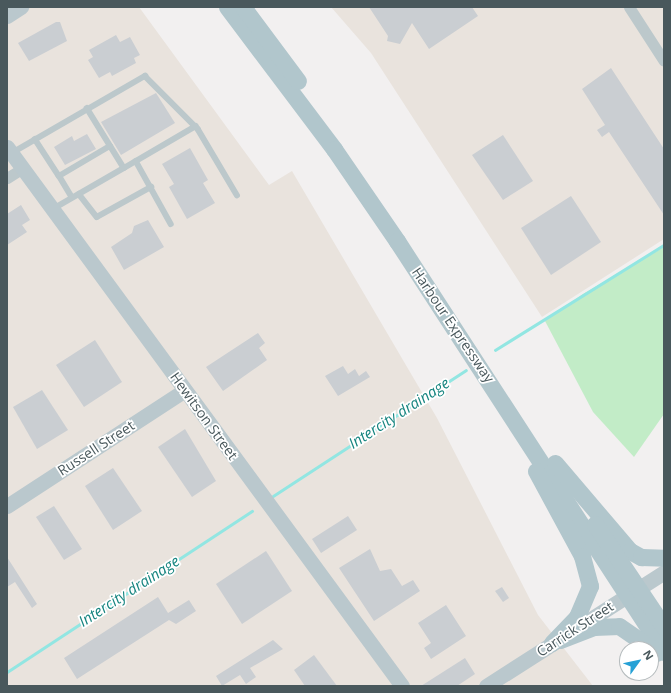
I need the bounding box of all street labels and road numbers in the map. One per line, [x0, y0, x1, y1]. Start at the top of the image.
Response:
street label: Harbour Expressway [408, 264, 498, 386]
street label: Hewitson Street [167, 369, 241, 463]
street label: Russell Street [54, 417, 138, 479]
street label: Carrick Street [533, 598, 617, 660]

